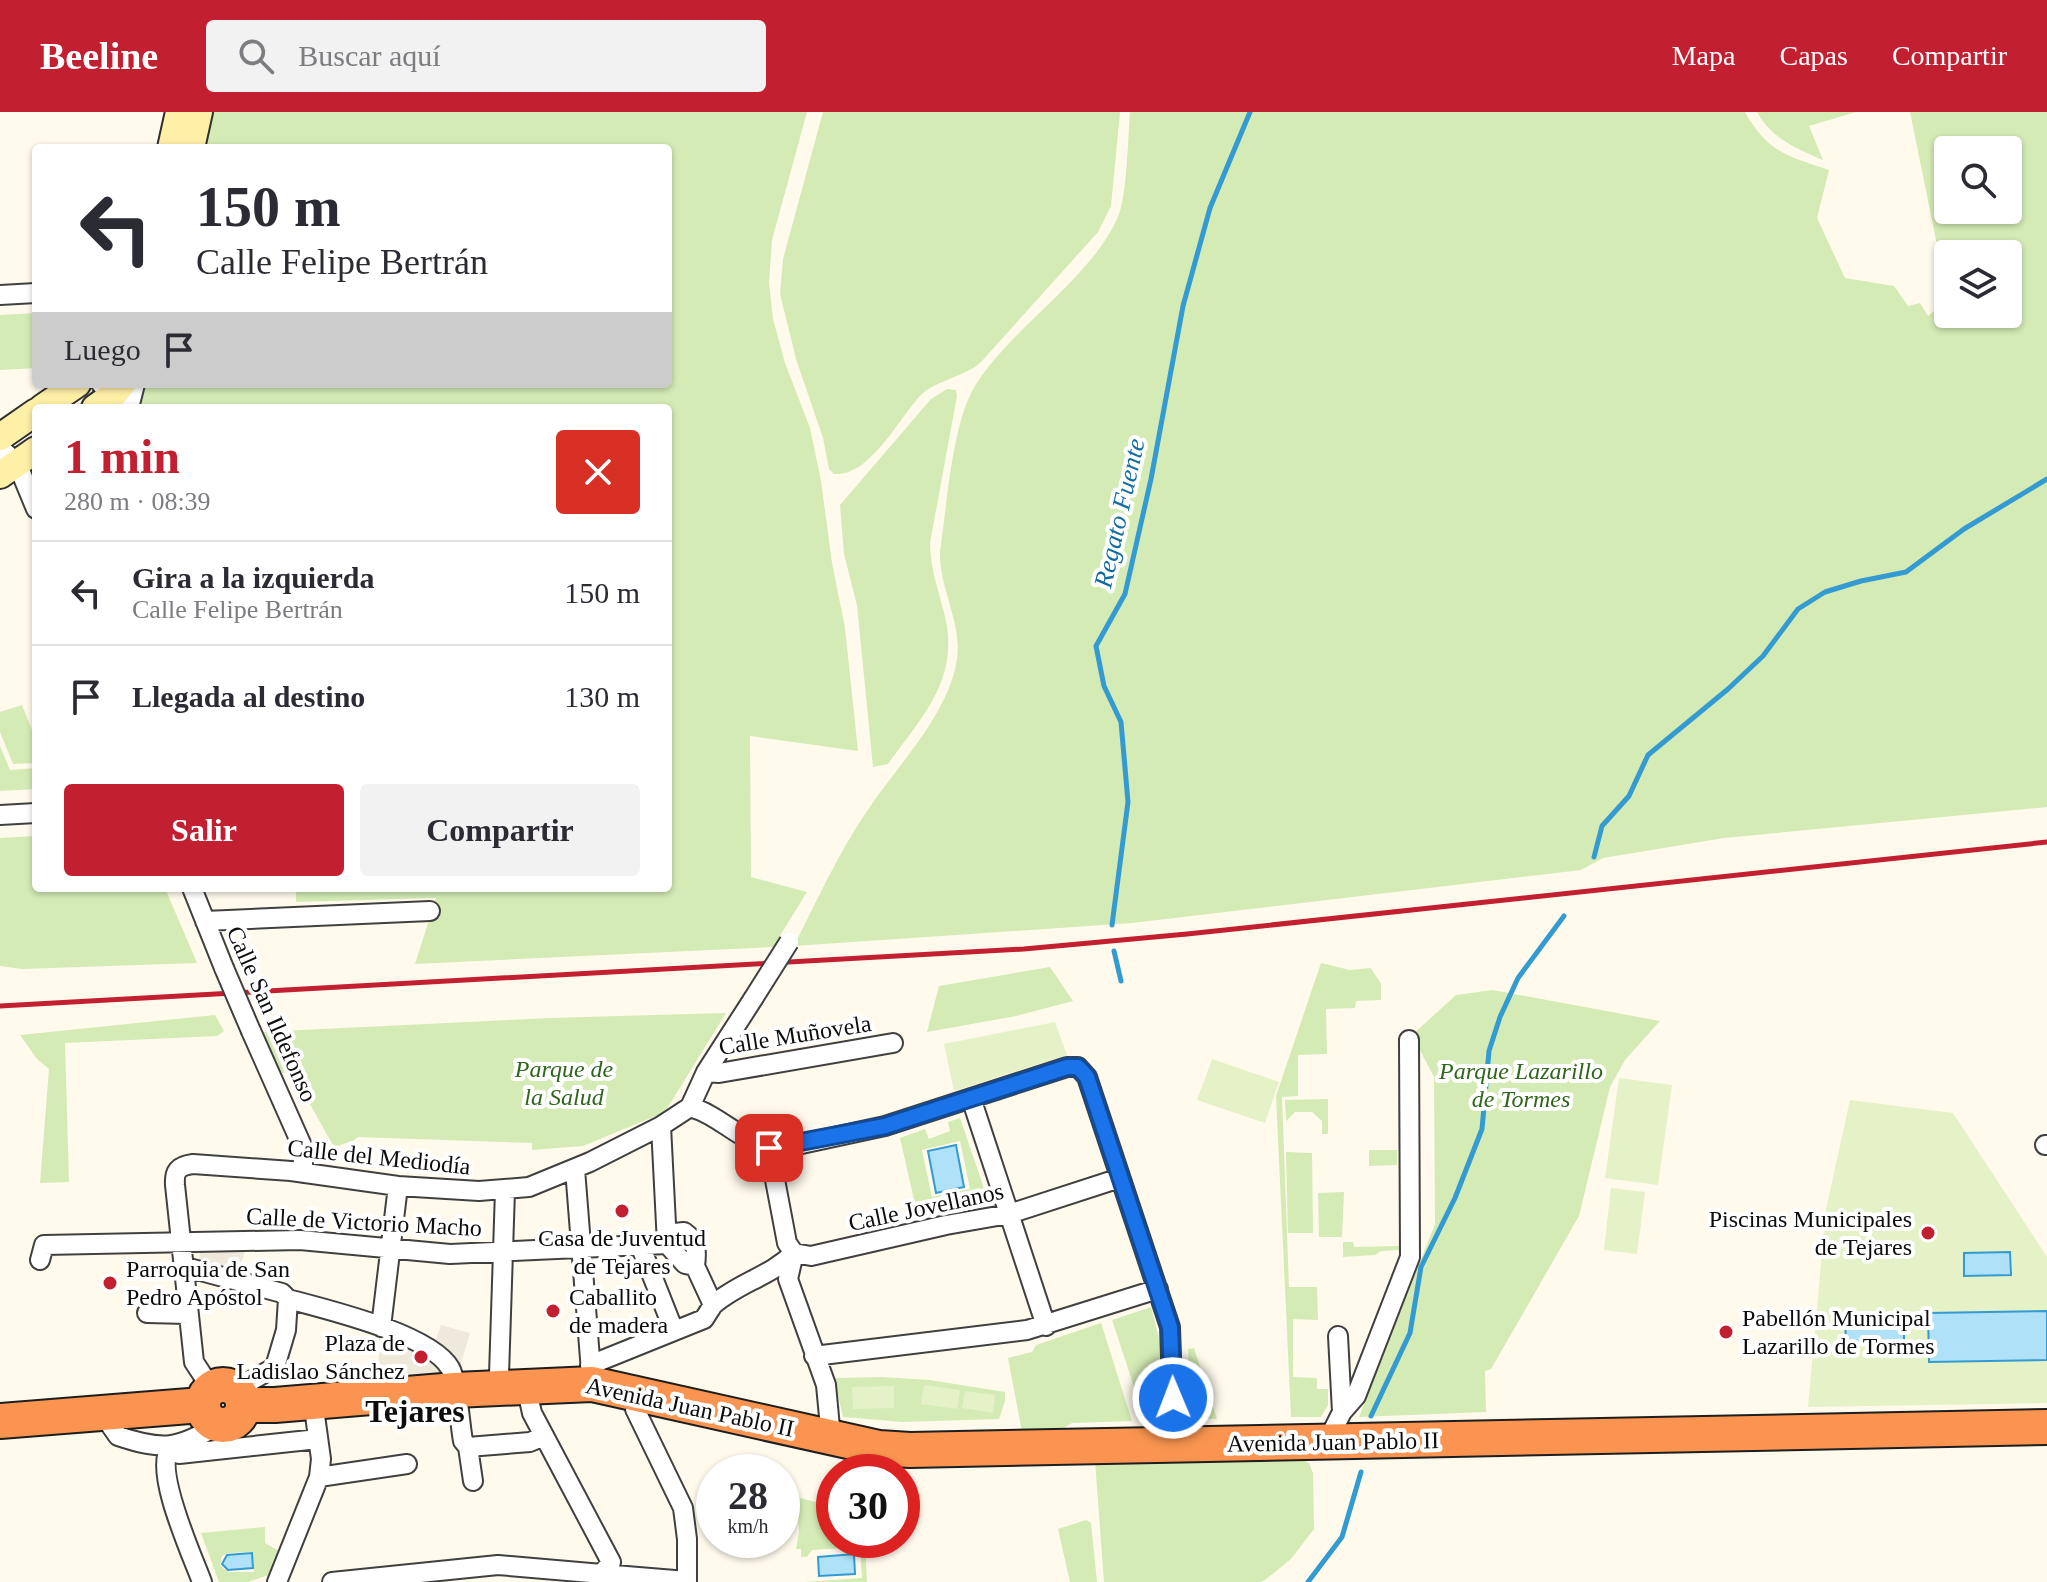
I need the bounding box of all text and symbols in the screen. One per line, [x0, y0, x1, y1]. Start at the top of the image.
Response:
search box [206, 20, 766, 92]
icon: search [234, 34, 278, 78]
text: Beeline [40, 35, 158, 77]
text: Buscar aquí [298, 39, 441, 72]
text: Mapa [1672, 40, 1735, 71]
text: Capas [1779, 40, 1848, 71]
text: Compartir [1892, 40, 2007, 71]
map controls [1934, 136, 2022, 328]
button: search [1934, 136, 2022, 224]
icon: left [64, 176, 168, 280]
text: 150 m [196, 176, 341, 238]
button: layers [1934, 240, 2022, 328]
text: Calle Felipe Bertrán [196, 242, 488, 282]
icon: arrive [157, 328, 201, 372]
text: Luego [64, 333, 141, 366]
text: 1 min [64, 430, 180, 483]
button: close [556, 430, 640, 514]
water label: Regato Fuente [1088, 436, 1151, 592]
text: 280 m · 08:39 [64, 487, 211, 516]
text: Gira a la izquierda [132, 561, 375, 594]
icon: left [64, 571, 108, 615]
text: 150 m [564, 576, 640, 609]
text: Calle Felipe Bertrán [132, 595, 343, 624]
icon: arrive [64, 675, 108, 719]
text: Llegada al destino [132, 680, 365, 713]
text: 130 m [564, 680, 640, 713]
button: Salir [64, 784, 344, 876]
button: Compartir [360, 784, 640, 876]
street label: Calle San Ildefonso [222, 922, 322, 1106]
street label: Calle Muñovela [717, 1010, 873, 1060]
park label: Parque de la Salud [514, 1056, 614, 1110]
park label: Parque Lazarillo de Tormes [1438, 1058, 1603, 1112]
pin [735, 1114, 803, 1182]
icon: arrive [747, 1126, 791, 1170]
street label: Calle del Mediodía [286, 1134, 472, 1180]
street label: Calle Jovellanos [846, 1178, 1006, 1236]
marker: Casa de Juventud de Tejares [613, 1202, 631, 1220]
street label: Calle de Victorio Macho [245, 1203, 483, 1241]
place label: Piscinas Municipales de Tejares [1709, 1206, 1912, 1260]
marker: Piscinas Municipales de Tejares [1919, 1224, 1937, 1242]
place label: Casa de Juventud de Tejares [538, 1225, 706, 1279]
place label: Parroquia de San Pedro Apóstol [126, 1256, 290, 1310]
marker: Parroquia de San Pedro Apóstol [101, 1274, 119, 1292]
place label: Caballito de madera [569, 1284, 669, 1338]
marker: Caballito de madera [544, 1302, 562, 1320]
place label: Pabellón Municipal Lazarillo de Tormes [1742, 1305, 1934, 1359]
marker: Pabellón Municipal Lazarillo de Tormes [1717, 1323, 1735, 1341]
place label: Plaza de Ladislao Sánchez [236, 1330, 405, 1384]
marker: Plaza de Ladislao Sánchez [412, 1348, 430, 1366]
position arrow [1131, 1356, 1215, 1440]
street label: Avenida Juan Pablo II [584, 1372, 796, 1442]
district label: Tejares [365, 1393, 465, 1429]
street label: Avenida Juan Pablo II [1227, 1427, 1439, 1457]
speed limit sign: 30 [816, 1454, 920, 1558]
text: 28 [728, 1473, 768, 1518]
text: km/h [727, 1515, 769, 1537]

